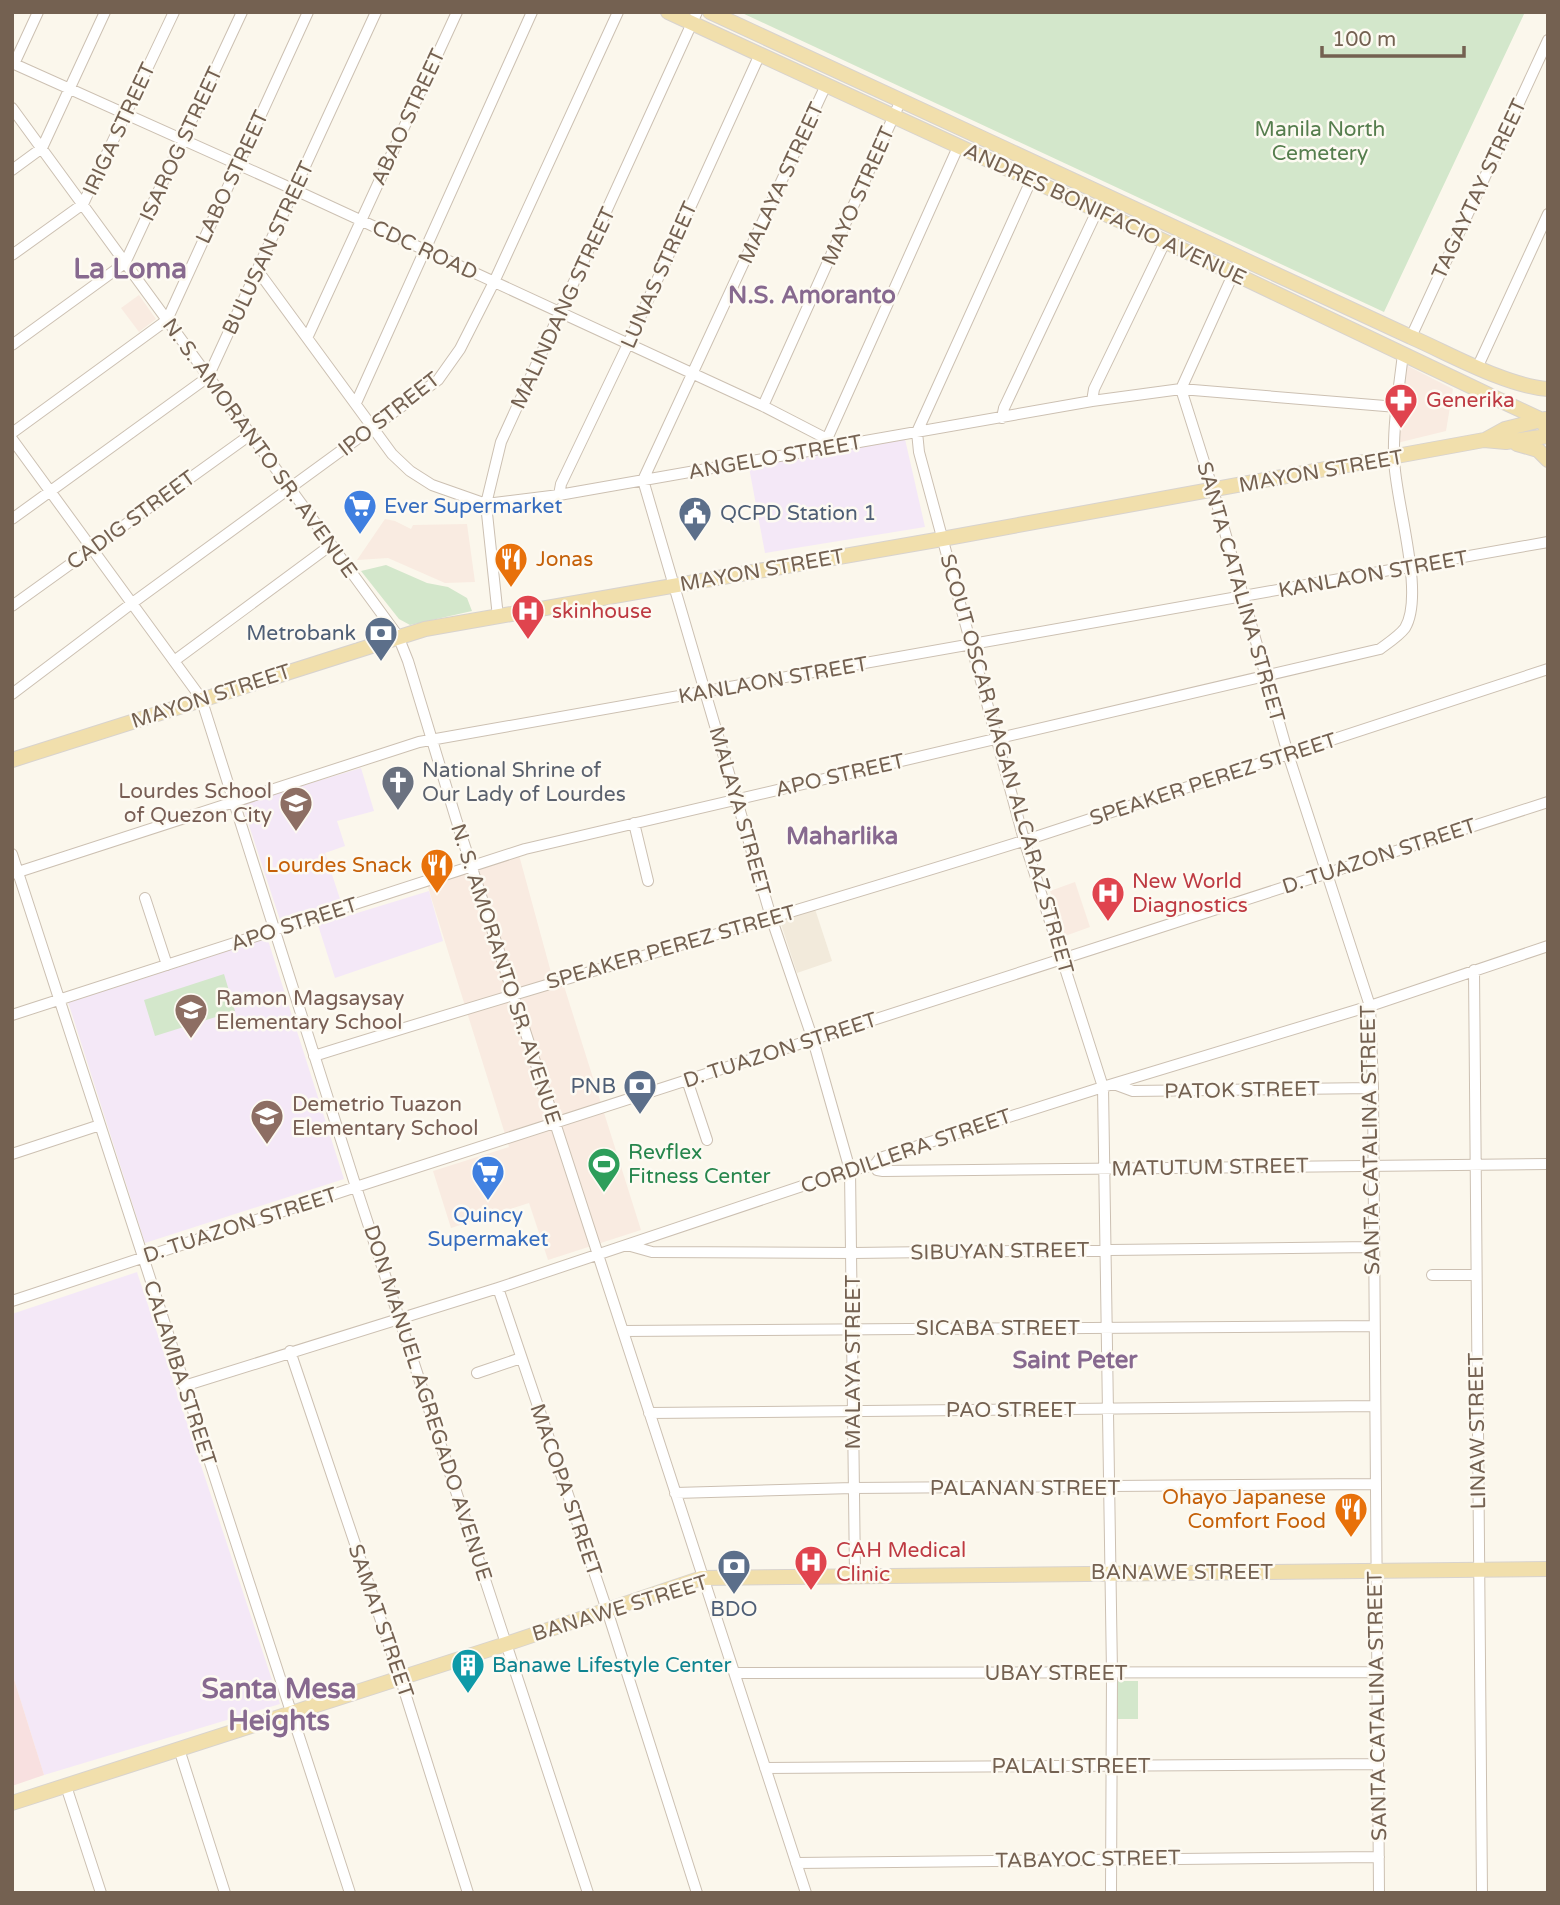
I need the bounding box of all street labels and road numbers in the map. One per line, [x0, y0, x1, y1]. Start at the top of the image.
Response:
street label: ABAO STREET [366, 45, 451, 189]
street label: IRIGA STREET [78, 59, 161, 199]
street label: ISAROG STREET [135, 63, 228, 225]
street label: TAGAYTAY STREET [1427, 95, 1532, 283]
street label: MALAYA STREET [733, 99, 830, 268]
street label: LABO STREET [191, 107, 274, 248]
street label: MAYO STREET [817, 123, 900, 270]
street label: ANDRES BONIFACIO AVENUE [960, 138, 1250, 291]
street label: BULUSAN STREET [217, 157, 320, 339]
street label: LUNAS STREET [616, 198, 703, 352]
street label: MALINDANG STREET [506, 203, 621, 413]
street label: CDC ROAD [368, 215, 482, 286]
street label: N. S. AMORANTO SR. AVENUE [157, 314, 362, 583]
street label: IPO STREET [334, 367, 445, 462]
street label: ANGELO STREET [686, 430, 864, 485]
street label: MAYON STREET [1237, 445, 1405, 498]
street label: SANTA CATALINA STREET [1191, 459, 1290, 725]
street label: CADIG STREET [62, 465, 201, 575]
street label: MAYON STREET [678, 544, 846, 597]
street label: KANLAON STREET [1276, 545, 1470, 603]
street label: SCOUT OSCAR MAGAN ALCARAZ STREET [934, 551, 1079, 977]
street label: KANLAON STREET [676, 651, 870, 709]
street label: MAYON STREET [128, 659, 294, 734]
street label: MALAYA STREET [703, 724, 776, 899]
street label: SPEAKER PEREZ STREET [1087, 728, 1340, 831]
street label: APO STREET [773, 748, 907, 802]
street label: D. TUAZON STREET [1279, 813, 1479, 900]
street label: N. S. AMORANTO SR. AVENUE [445, 821, 566, 1128]
street label: APO STREET [228, 892, 361, 957]
street label: SPEAKER PEREZ STREET [544, 900, 799, 995]
street label: SANTA CATALINA STREET [1356, 1005, 1385, 1275]
street label: D. TUAZON STREET [680, 1007, 880, 1094]
street label: PATOK STREET [1164, 1077, 1320, 1104]
street label: CORDILLERA STREET [798, 1104, 1015, 1199]
street label: MATUTUM STREET [1111, 1153, 1309, 1182]
street label: D. TUAZON STREET [140, 1182, 340, 1269]
street label: DON MANUEL AGREGADO AVENUE [358, 1222, 497, 1584]
street label: SIBUYAN STREET [910, 1237, 1090, 1266]
street label: MALAYA STREET [841, 1274, 866, 1449]
street label: CALAMBA STREET [138, 1277, 221, 1469]
street label: SICABA STREET [916, 1316, 1080, 1341]
street label: LINAW STREET [1464, 1352, 1491, 1510]
street label: PAO STREET [946, 1398, 1076, 1423]
street label: MACOPA STREET [524, 1401, 607, 1580]
street label: PALANAN STREET [930, 1476, 1120, 1501]
street label: SAMAT STREET [343, 1541, 419, 1702]
street label: BANAWE STREET [1091, 1560, 1273, 1585]
street label: BANAWE STREET [529, 1570, 711, 1647]
street label: SANTA CATALINA STREET [1363, 1571, 1392, 1841]
street label: UBAY STREET [984, 1661, 1128, 1686]
street label: PALALI STREET [991, 1754, 1151, 1779]
street label: TABAYOC STREET [995, 1845, 1181, 1874]

